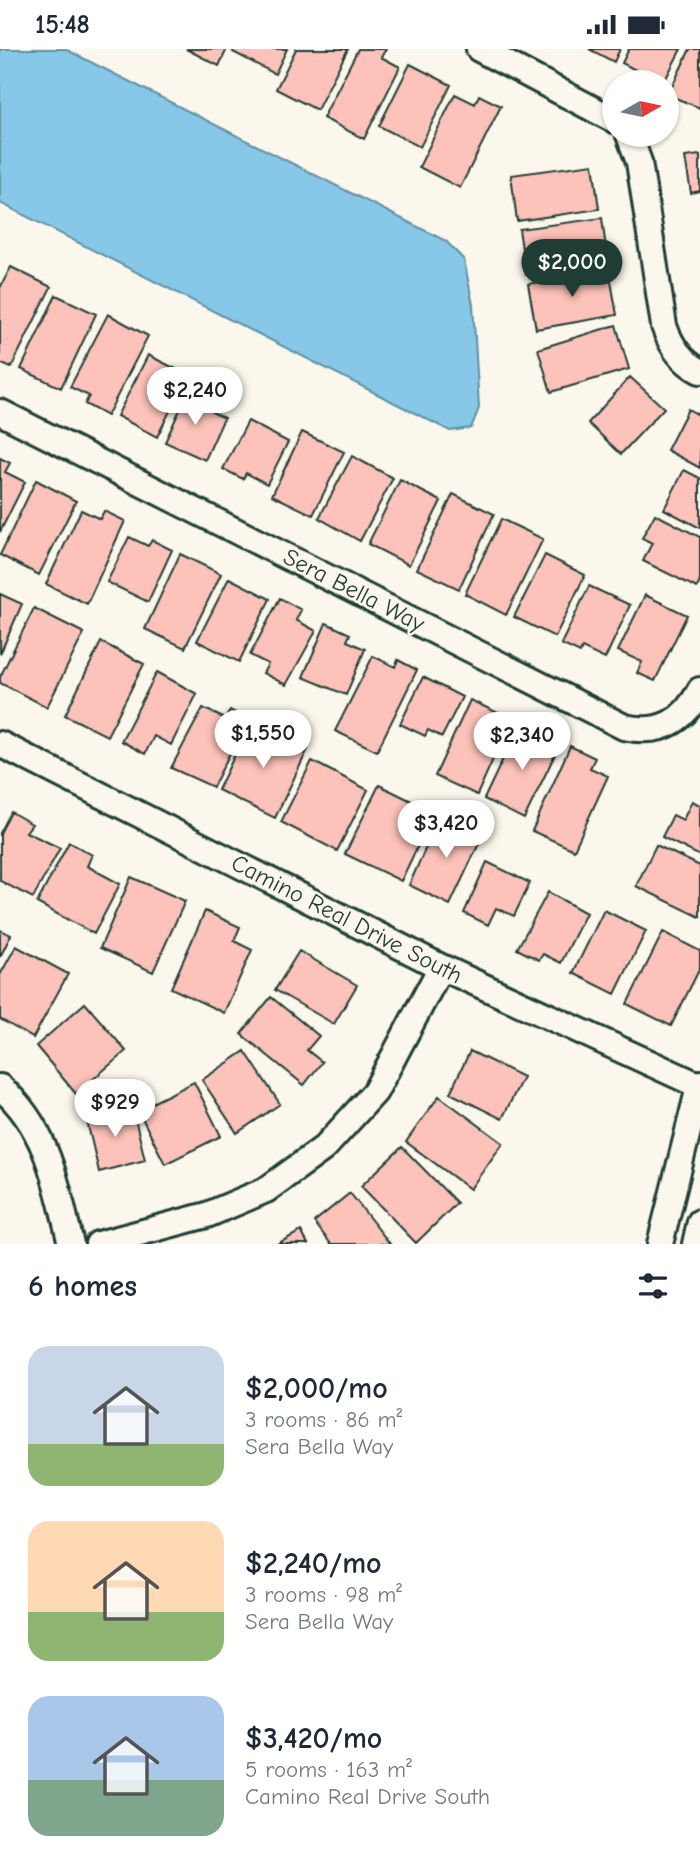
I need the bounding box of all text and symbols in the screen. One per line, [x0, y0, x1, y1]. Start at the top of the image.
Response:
text: 15:48 [35, 10, 90, 40]
north arrow [602, 70, 679, 147]
map controls [602, 70, 679, 147]
pin: $2,000 [515, 239, 629, 299]
text: $2,000 [537, 248, 607, 275]
pin: $2,240 [138, 367, 252, 427]
text: $2,240 [163, 376, 227, 403]
street label: Sera Bella Way [279, 542, 430, 638]
pin: $1,550 [206, 711, 320, 770]
pin: $2,340 [465, 713, 579, 772]
text: $1,550 [231, 719, 295, 746]
text: $2,340 [490, 721, 554, 748]
pin: $3,420 [389, 801, 503, 860]
text: $3,420 [414, 809, 478, 836]
street label: Camino Real Drive South [227, 848, 467, 990]
pin: $929 [74, 1079, 156, 1139]
text: $929 [90, 1088, 140, 1115]
icon: filters [634, 1267, 672, 1305]
text: 6 homes [28, 1269, 137, 1304]
text: $2,000/mo [245, 1371, 388, 1406]
icon: home [84, 1374, 168, 1458]
text: 3 rooms · 86 m² [245, 1406, 402, 1433]
text: Sera Bella Way [245, 1433, 393, 1460]
text: $2,240/mo [245, 1546, 382, 1581]
icon: home [84, 1549, 168, 1633]
text: 3 rooms · 98 m² [245, 1581, 402, 1608]
text: Sera Bella Way [245, 1608, 393, 1635]
text: $3,420/mo [245, 1721, 382, 1756]
icon: home [84, 1724, 168, 1808]
text: 5 rooms · 163 m² [245, 1756, 412, 1783]
text: Camino Real Drive South [245, 1783, 490, 1810]

